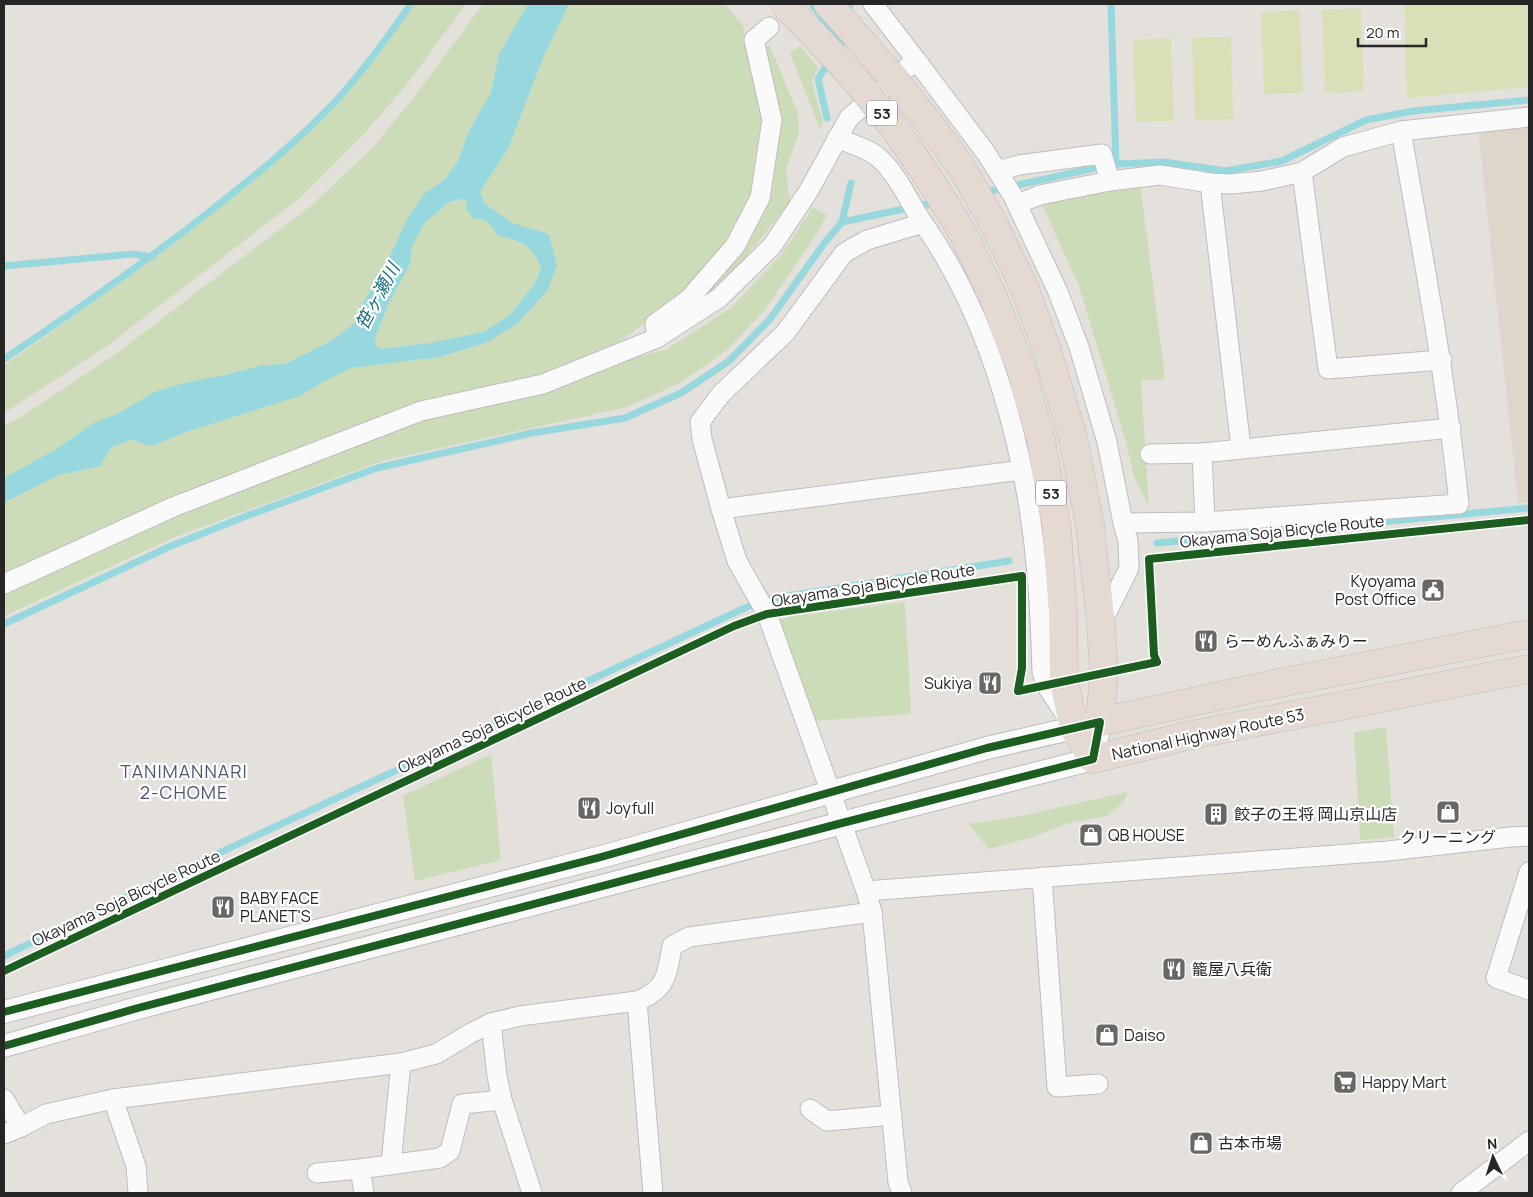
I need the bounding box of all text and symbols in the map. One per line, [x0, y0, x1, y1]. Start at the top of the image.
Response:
scale bar [1358, 15, 1426, 47]
text: 20 m [1366, 22, 1399, 43]
road number: 53 [867, 100, 897, 126]
water label: 笹ヶ瀬川 [350, 257, 405, 333]
road number: 53 [1036, 480, 1066, 506]
street label: Okayama Soja Bicycle Route [1179, 509, 1385, 553]
street label: Okayama Soja Bicycle Route [770, 558, 976, 612]
place label: Kyoyama Post Office [1335, 570, 1416, 610]
public building icon: Kyoyama Post Office [1420, 577, 1446, 603]
restaurant icon: らーめんふぁみりー [1193, 628, 1219, 654]
place label: らーめんふぁみりー [1224, 630, 1368, 652]
restaurant icon: Sukiya [977, 670, 1003, 696]
street label: Okayama Soja Bicycle Route [394, 672, 590, 778]
place label: Sukiya [924, 672, 972, 694]
street label: National Highway Route 53 [1110, 703, 1306, 765]
district label: TANIMANNARI 2-CHOME [120, 759, 248, 804]
restaurant icon: Joyfull [576, 795, 602, 821]
place label: Joyfull [606, 797, 654, 819]
shop icon: クリーニング [1435, 799, 1461, 825]
building icon: 餃子の王将 岡山京山店 [1203, 801, 1229, 827]
place label: 餃子の王将 岡山京山店 [1234, 803, 1397, 825]
shop icon: QB HOUSE [1078, 822, 1104, 848]
place label: QB HOUSE [1108, 824, 1185, 846]
place label: クリーニング [1400, 826, 1496, 848]
street label: Okayama Soja Bicycle Route [28, 845, 224, 951]
place label: BABY FACE PLANET'S [240, 887, 319, 927]
restaurant icon: BABY FACE PLANET'S [210, 894, 236, 920]
restaurant icon: 籠屋八兵衛 [1161, 956, 1187, 982]
place label: 籠屋八兵衛 [1192, 958, 1272, 980]
shop icon: Daiso [1094, 1022, 1120, 1048]
place label: Daiso [1124, 1024, 1165, 1046]
supermarket icon: Happy Mart [1332, 1069, 1358, 1095]
place label: Happy Mart [1362, 1071, 1447, 1093]
shop icon: 古本市場 [1188, 1130, 1214, 1156]
place label: 古本市場 [1218, 1132, 1282, 1154]
north arrow [1468, 1132, 1518, 1182]
text: N [1486, 1134, 1498, 1153]

